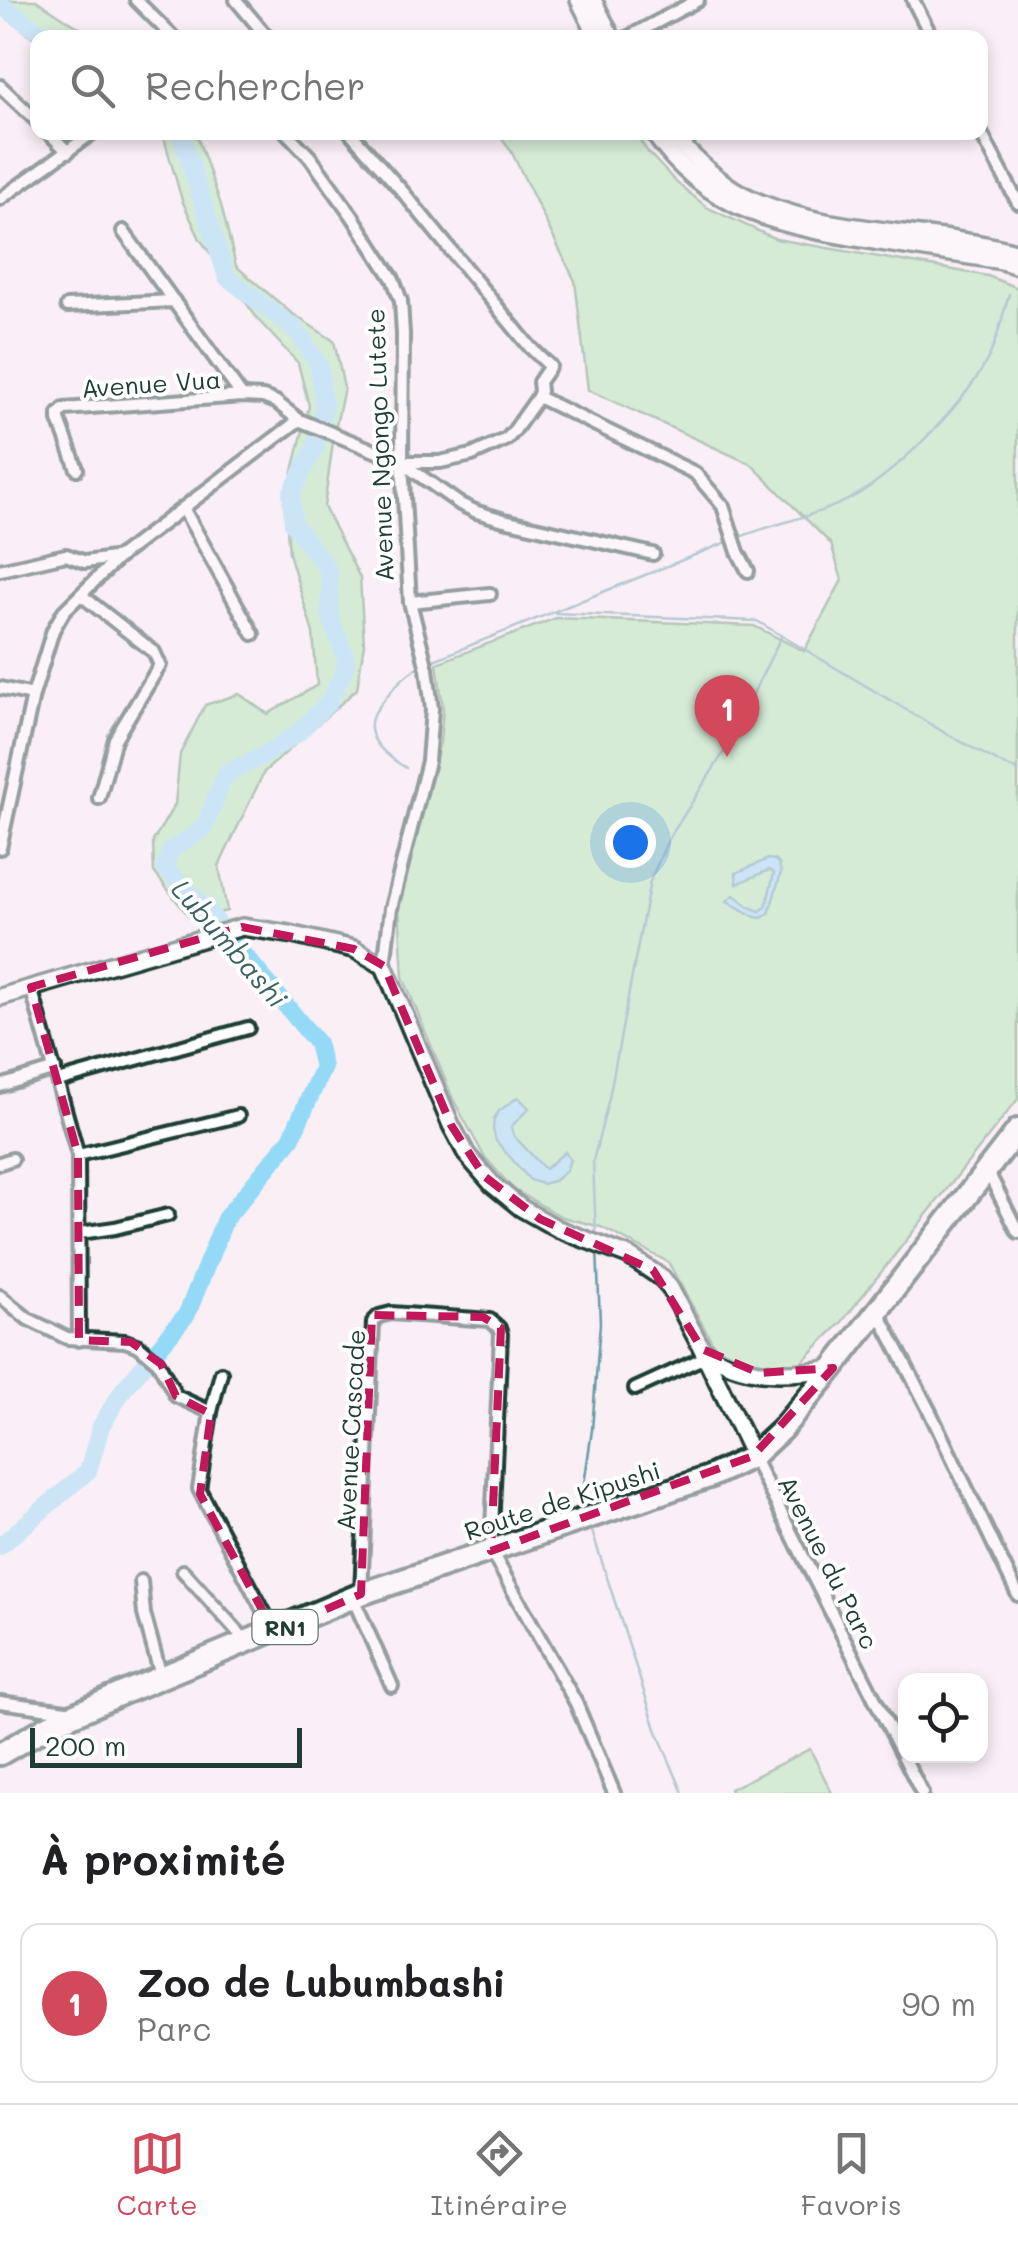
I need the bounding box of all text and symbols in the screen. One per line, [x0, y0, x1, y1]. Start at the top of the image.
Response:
search box [30, 30, 988, 140]
icon: search [65, 58, 120, 113]
text: Rechercher [145, 60, 366, 110]
street label: Avenue Ngongo Lutete [358, 308, 400, 582]
street label: Avenue Vua [80, 362, 222, 404]
pin: 1 [694, 674, 760, 757]
your location [605, 817, 656, 868]
water label: Lubumbashi [164, 871, 296, 1015]
street label: Avenue Cascade [329, 1328, 371, 1532]
street label: Route de Kipushi [460, 1453, 664, 1547]
street label: Avenue du Parc [772, 1470, 886, 1654]
road number: RN1 [252, 1610, 318, 1644]
map controls [898, 1673, 988, 1763]
button: locate [898, 1673, 988, 1763]
scale bar [30, 1723, 302, 1768]
text: 200 m [45, 1727, 126, 1763]
text: À proximité [40, 1831, 286, 1886]
text: Zoo de Lubumbashi [137, 1957, 506, 2007]
text: 1 [67, 1982, 82, 2024]
text: 90 m [902, 1982, 976, 2024]
text: Parc [137, 2007, 211, 2049]
tab: Carte [116, 2126, 198, 2222]
tab: Itinéraire [430, 2126, 568, 2222]
tab: Favoris [801, 2126, 902, 2222]

